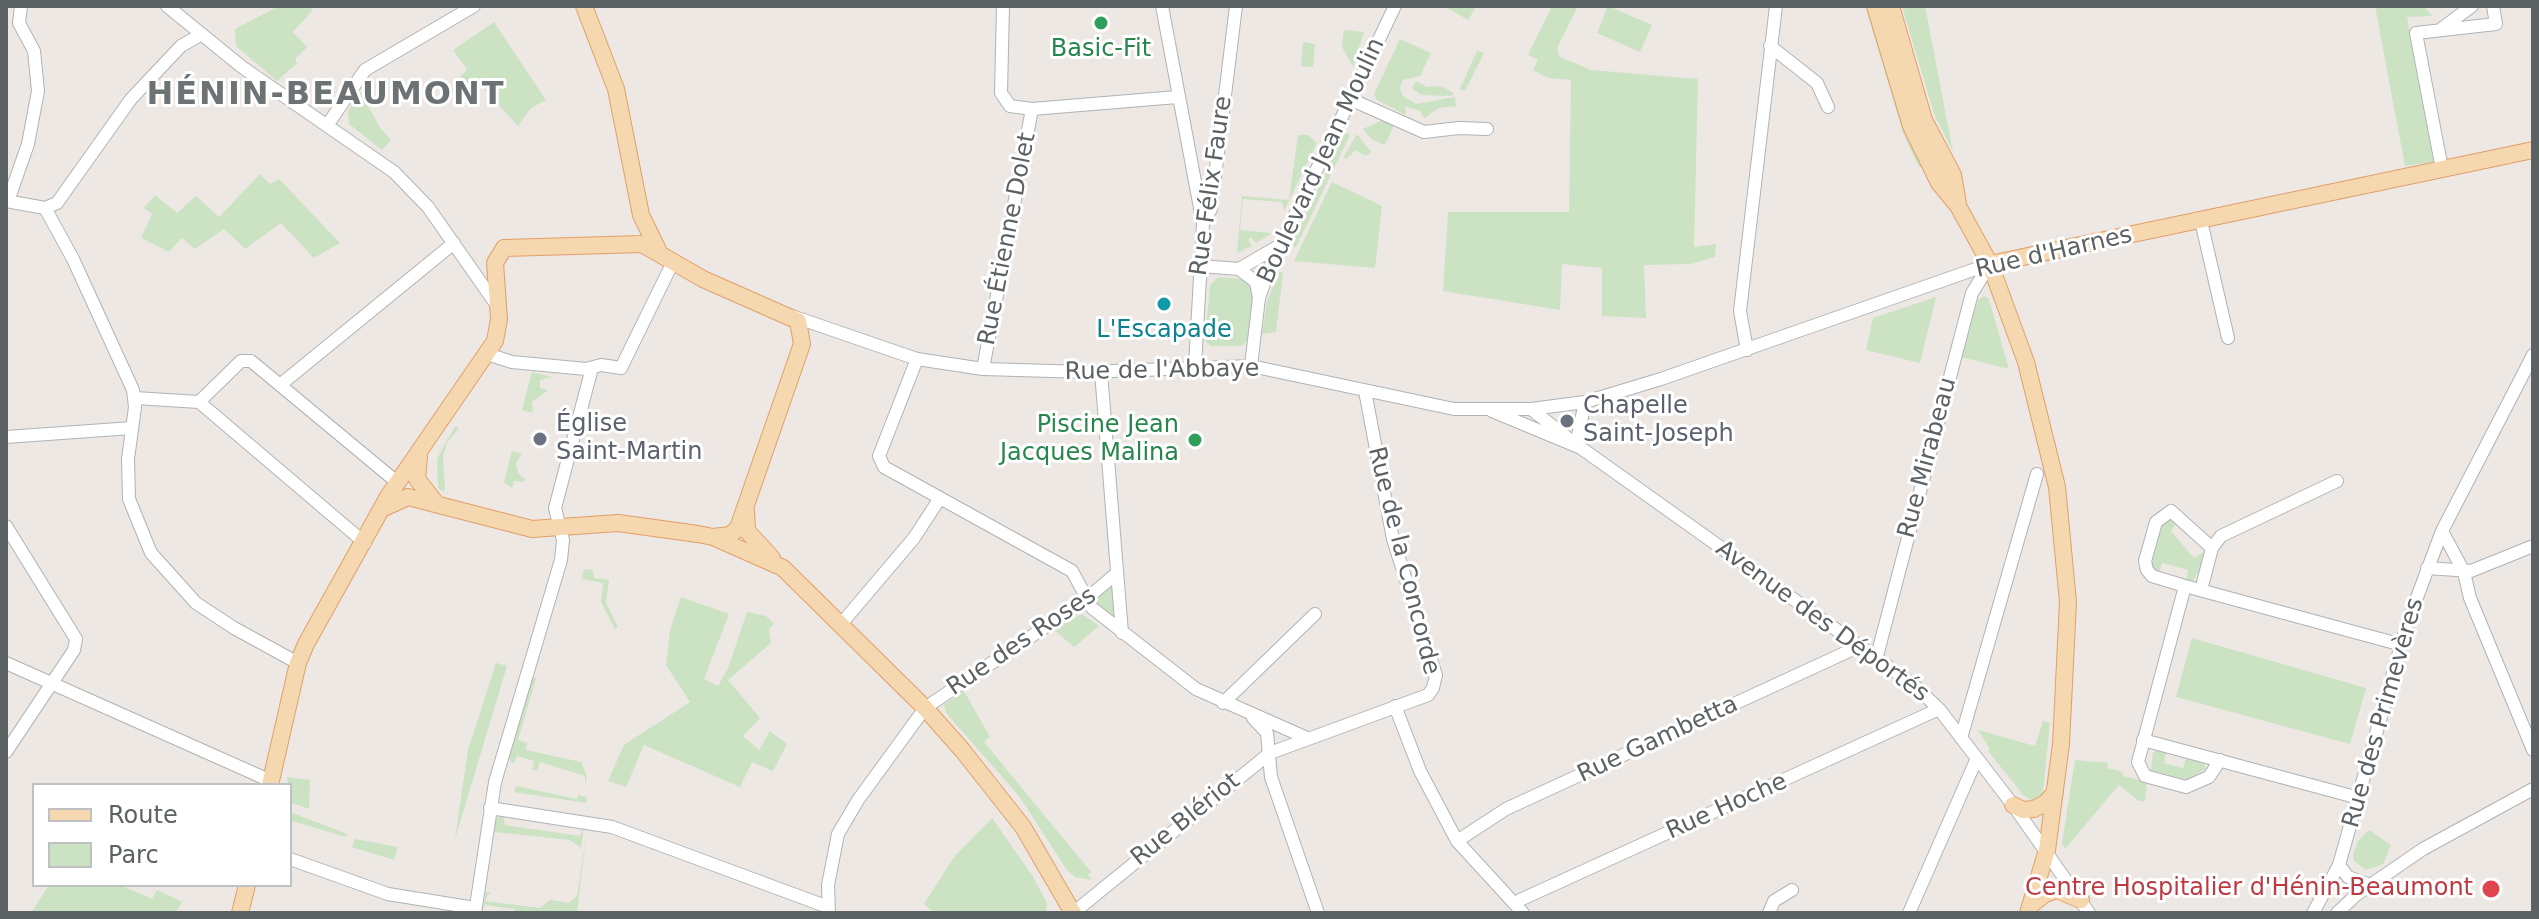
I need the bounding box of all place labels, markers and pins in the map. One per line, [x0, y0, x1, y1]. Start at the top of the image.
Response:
marker: Basic-Fit [1092, 14, 1110, 32]
place label: Basic-Fit [1051, 36, 1151, 64]
marker: L'Escapade [1155, 295, 1173, 313]
place label: L'Escapade [1096, 317, 1232, 345]
place label: Chapelle Saint-Joseph [1583, 393, 1734, 449]
place label: Église Saint-Martin [556, 411, 702, 467]
place label: Piscine Jean Jacques Malina [1000, 412, 1179, 468]
marker: Chapelle Saint-Joseph [1558, 412, 1576, 430]
marker: Église Saint-Martin [531, 430, 549, 448]
marker: Piscine Jean Jacques Malina [1186, 431, 1204, 449]
place label: Centre Hospitalier d'Hénin-Beaumont [2025, 875, 2473, 903]
marker: Centre Hospitalier d'Hénin-Beaumont [2480, 878, 2502, 900]

